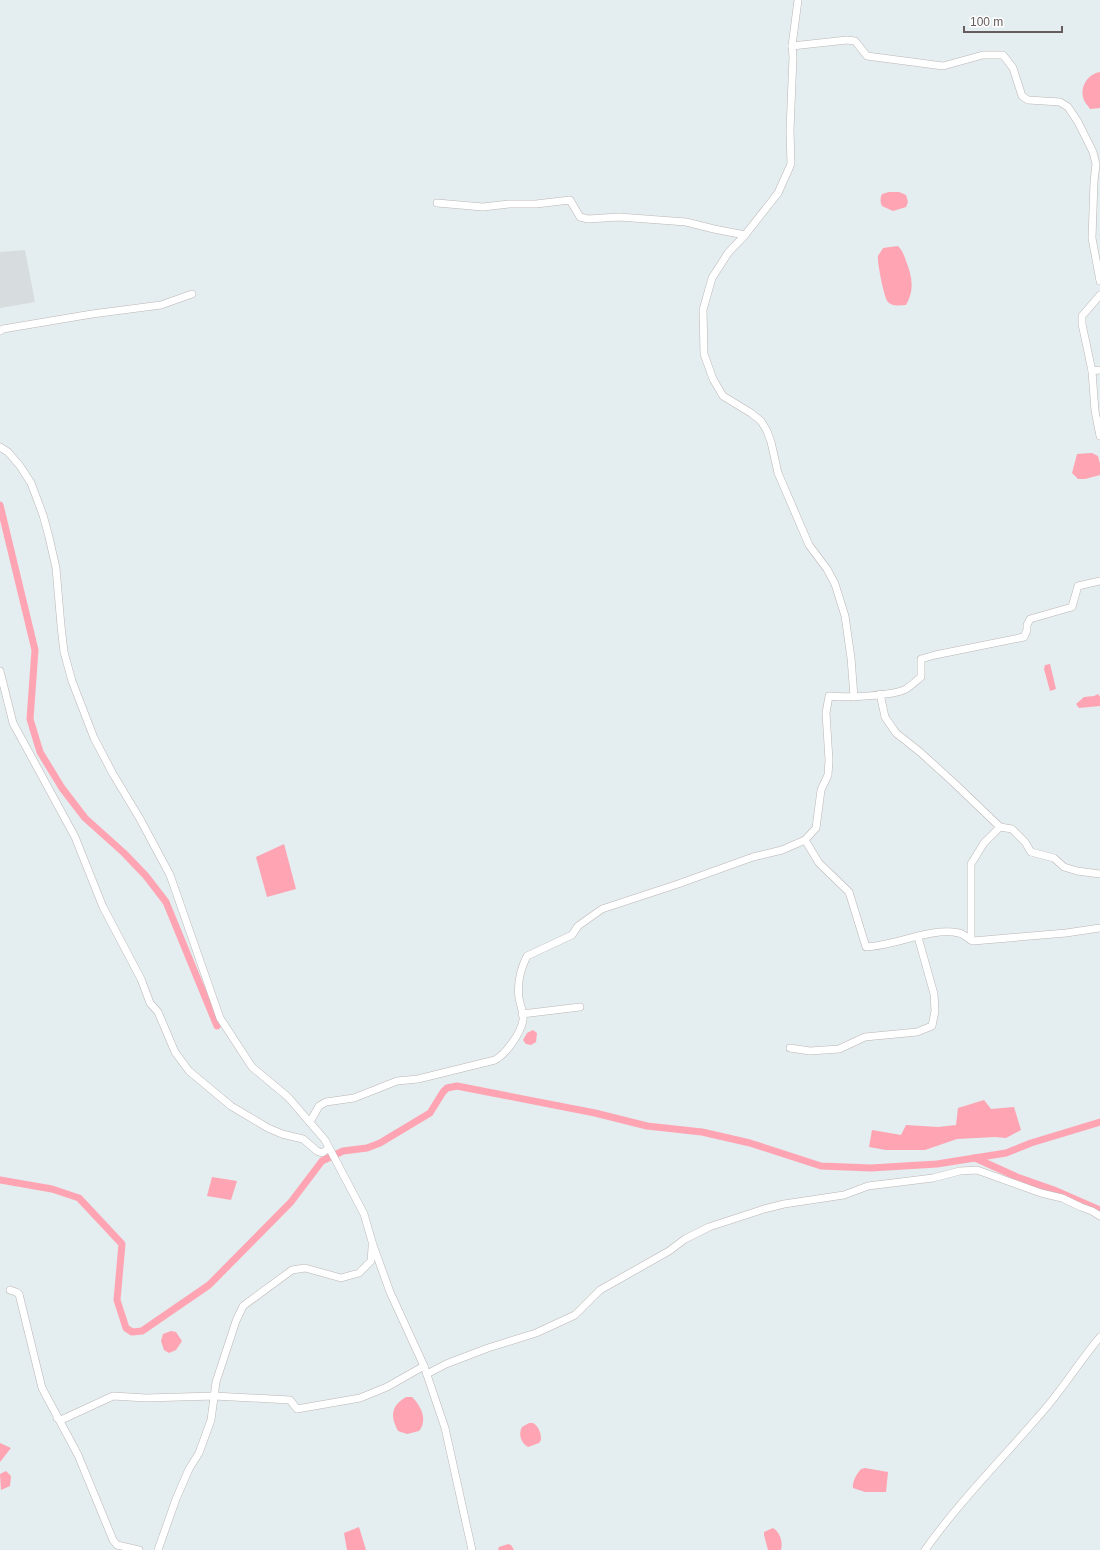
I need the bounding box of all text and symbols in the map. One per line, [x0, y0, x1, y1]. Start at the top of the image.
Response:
scale bar [964, 8, 1062, 34]
text: 100 m [970, 15, 1003, 29]

